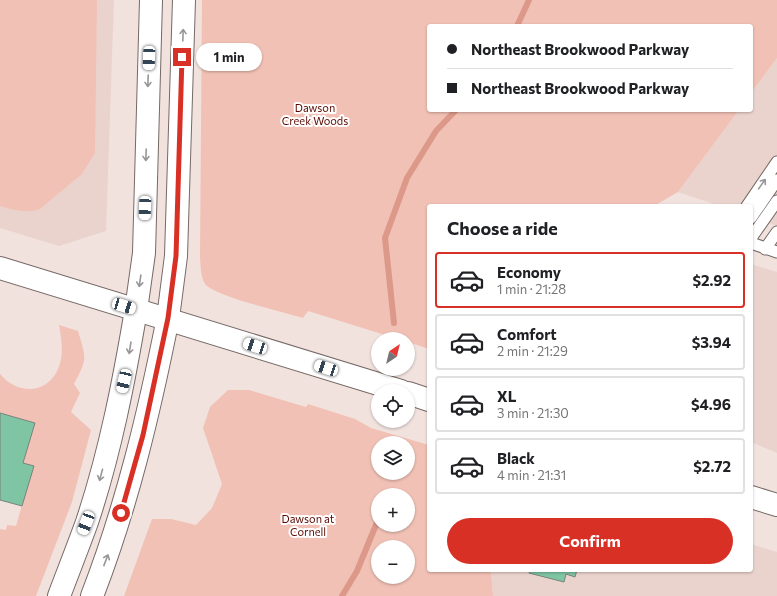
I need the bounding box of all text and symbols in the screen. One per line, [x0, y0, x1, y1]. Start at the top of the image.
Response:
one-way arrow [179, 29, 187, 42]
text: Northeast Brookwood Parkway [471, 40, 689, 58]
callout: 1 min [196, 43, 262, 71]
car [143, 46, 155, 70]
route end [173, 48, 191, 66]
text: 1 min [214, 49, 244, 65]
one-way arrow [145, 74, 152, 87]
text: Northeast Brookwood Parkway [471, 79, 689, 97]
park label: Dawson Creek Woods [282, 101, 348, 127]
one-way arrow [143, 148, 150, 161]
one-way arrow [758, 179, 766, 190]
car [139, 196, 151, 220]
text: Choose a ride [447, 217, 558, 239]
icon: car [449, 262, 485, 298]
text: Economy [497, 263, 561, 281]
text: $2.92 [692, 271, 731, 289]
one-way arrow [136, 274, 144, 287]
text: 1 min · 21:28 [497, 281, 566, 297]
car [111, 297, 137, 315]
icon: car [449, 324, 485, 360]
text: Comfort [497, 325, 557, 343]
north arrow [371, 332, 415, 376]
map controls [371, 332, 415, 584]
text: $3.94 [692, 333, 731, 351]
car [242, 337, 268, 355]
one-way arrow [126, 341, 134, 354]
text: 2 min · 21:29 [497, 343, 568, 359]
car [313, 359, 339, 377]
car [115, 368, 133, 394]
button: locate [371, 384, 415, 428]
icon: car [449, 386, 485, 422]
text: XL [497, 387, 516, 405]
text: $4.96 [691, 395, 731, 413]
text: 3 min · 21:30 [497, 405, 569, 421]
button: layers [371, 436, 415, 480]
icon: car [449, 448, 485, 484]
text: Black [497, 449, 535, 467]
text: $2.72 [693, 457, 731, 475]
text: 4 min · 21:31 [497, 467, 566, 483]
one-way arrow [97, 468, 104, 481]
button: + [371, 488, 415, 532]
route start [112, 504, 130, 522]
car [76, 510, 96, 536]
park label: Dawson at Cornell [282, 512, 335, 538]
button: Confirm [447, 518, 733, 564]
button: − [371, 540, 415, 584]
one-way arrow [102, 554, 110, 566]

